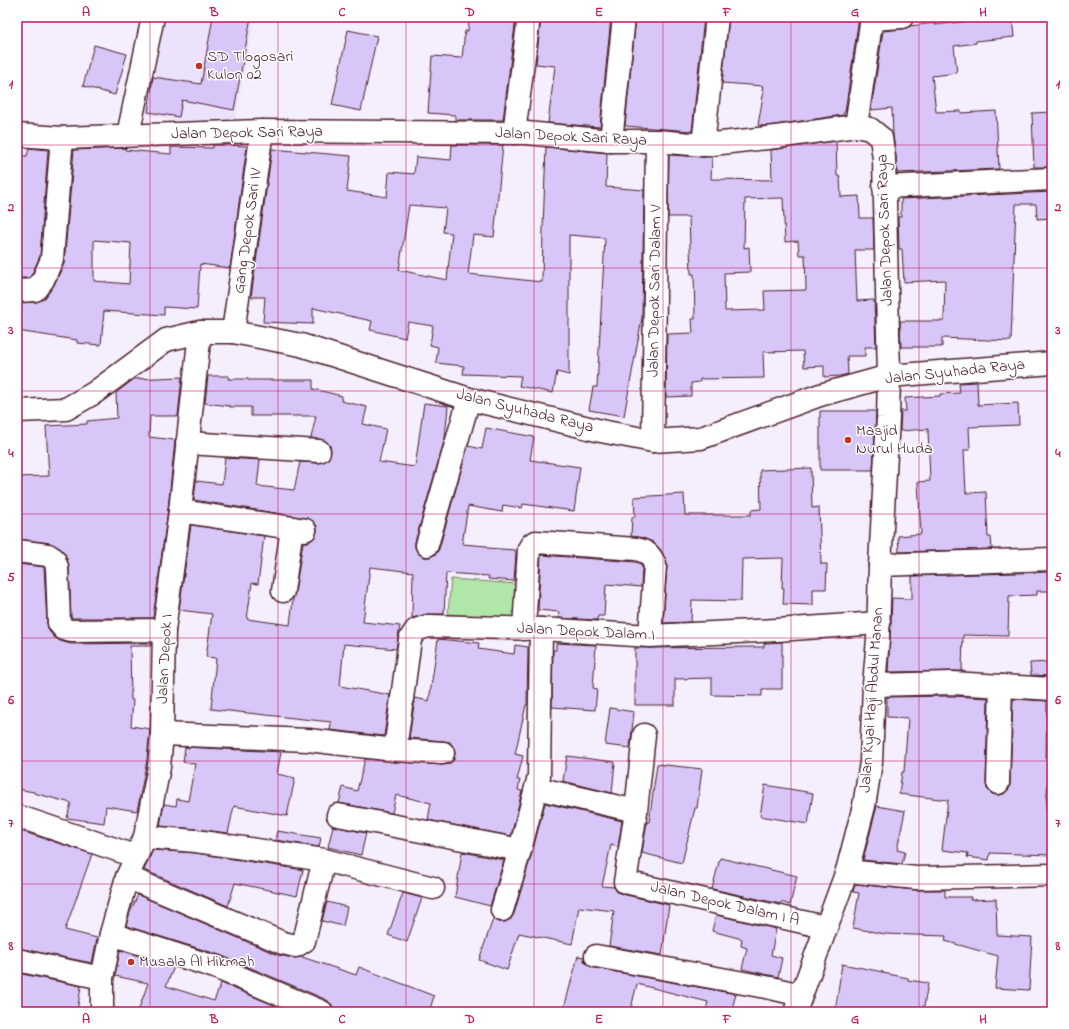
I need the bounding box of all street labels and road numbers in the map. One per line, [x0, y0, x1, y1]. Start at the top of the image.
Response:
street label: Jalan Depok Sari Raya [171, 120, 323, 146]
street label: Jalan Depok Sari Raya [495, 121, 647, 153]
street label: Jalan Depok Sari Raya [870, 154, 900, 306]
street label: Gang Depok Sari IV [227, 166, 269, 295]
street label: Jalan Depok Sari Dalam V [641, 204, 669, 377]
street label: Jalan Syuhada Raya [884, 353, 1026, 391]
street label: Jalan Syuhada Raya [454, 382, 596, 440]
street label: Jalan Kyai Haji Abdul Manan [854, 606, 890, 793]
street label: Jalan Depok I [151, 613, 179, 705]
street label: Jalan Depok Dalam I [516, 616, 656, 648]
street label: Jalan Depok Dalam I A [648, 875, 802, 933]

